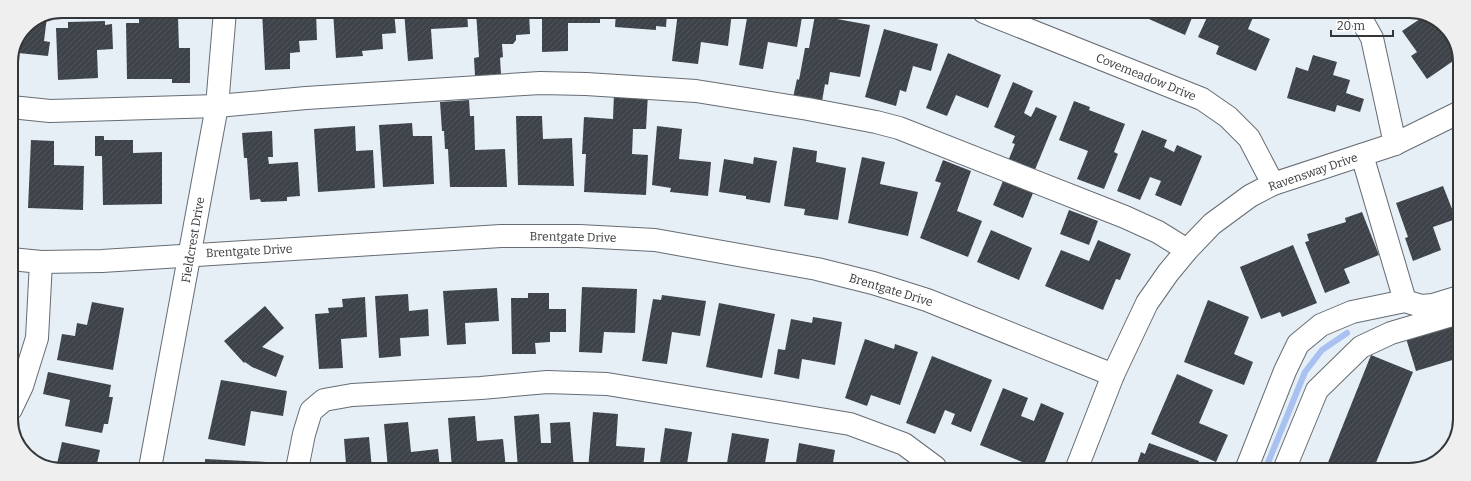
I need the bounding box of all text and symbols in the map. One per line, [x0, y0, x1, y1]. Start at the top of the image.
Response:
scale bar [1331, 12, 1393, 38]
text: 20 m [1337, 19, 1366, 33]
street label: Covemeadow Drive [1094, 51, 1198, 103]
street label: Ravensway Drive [1266, 150, 1360, 194]
street label: Fieldcrest Drive [179, 196, 207, 284]
street label: Brentgate Drive [530, 229, 616, 245]
street label: Brentgate Drive [205, 242, 293, 260]
street label: Brentgate Drive [847, 271, 935, 309]

